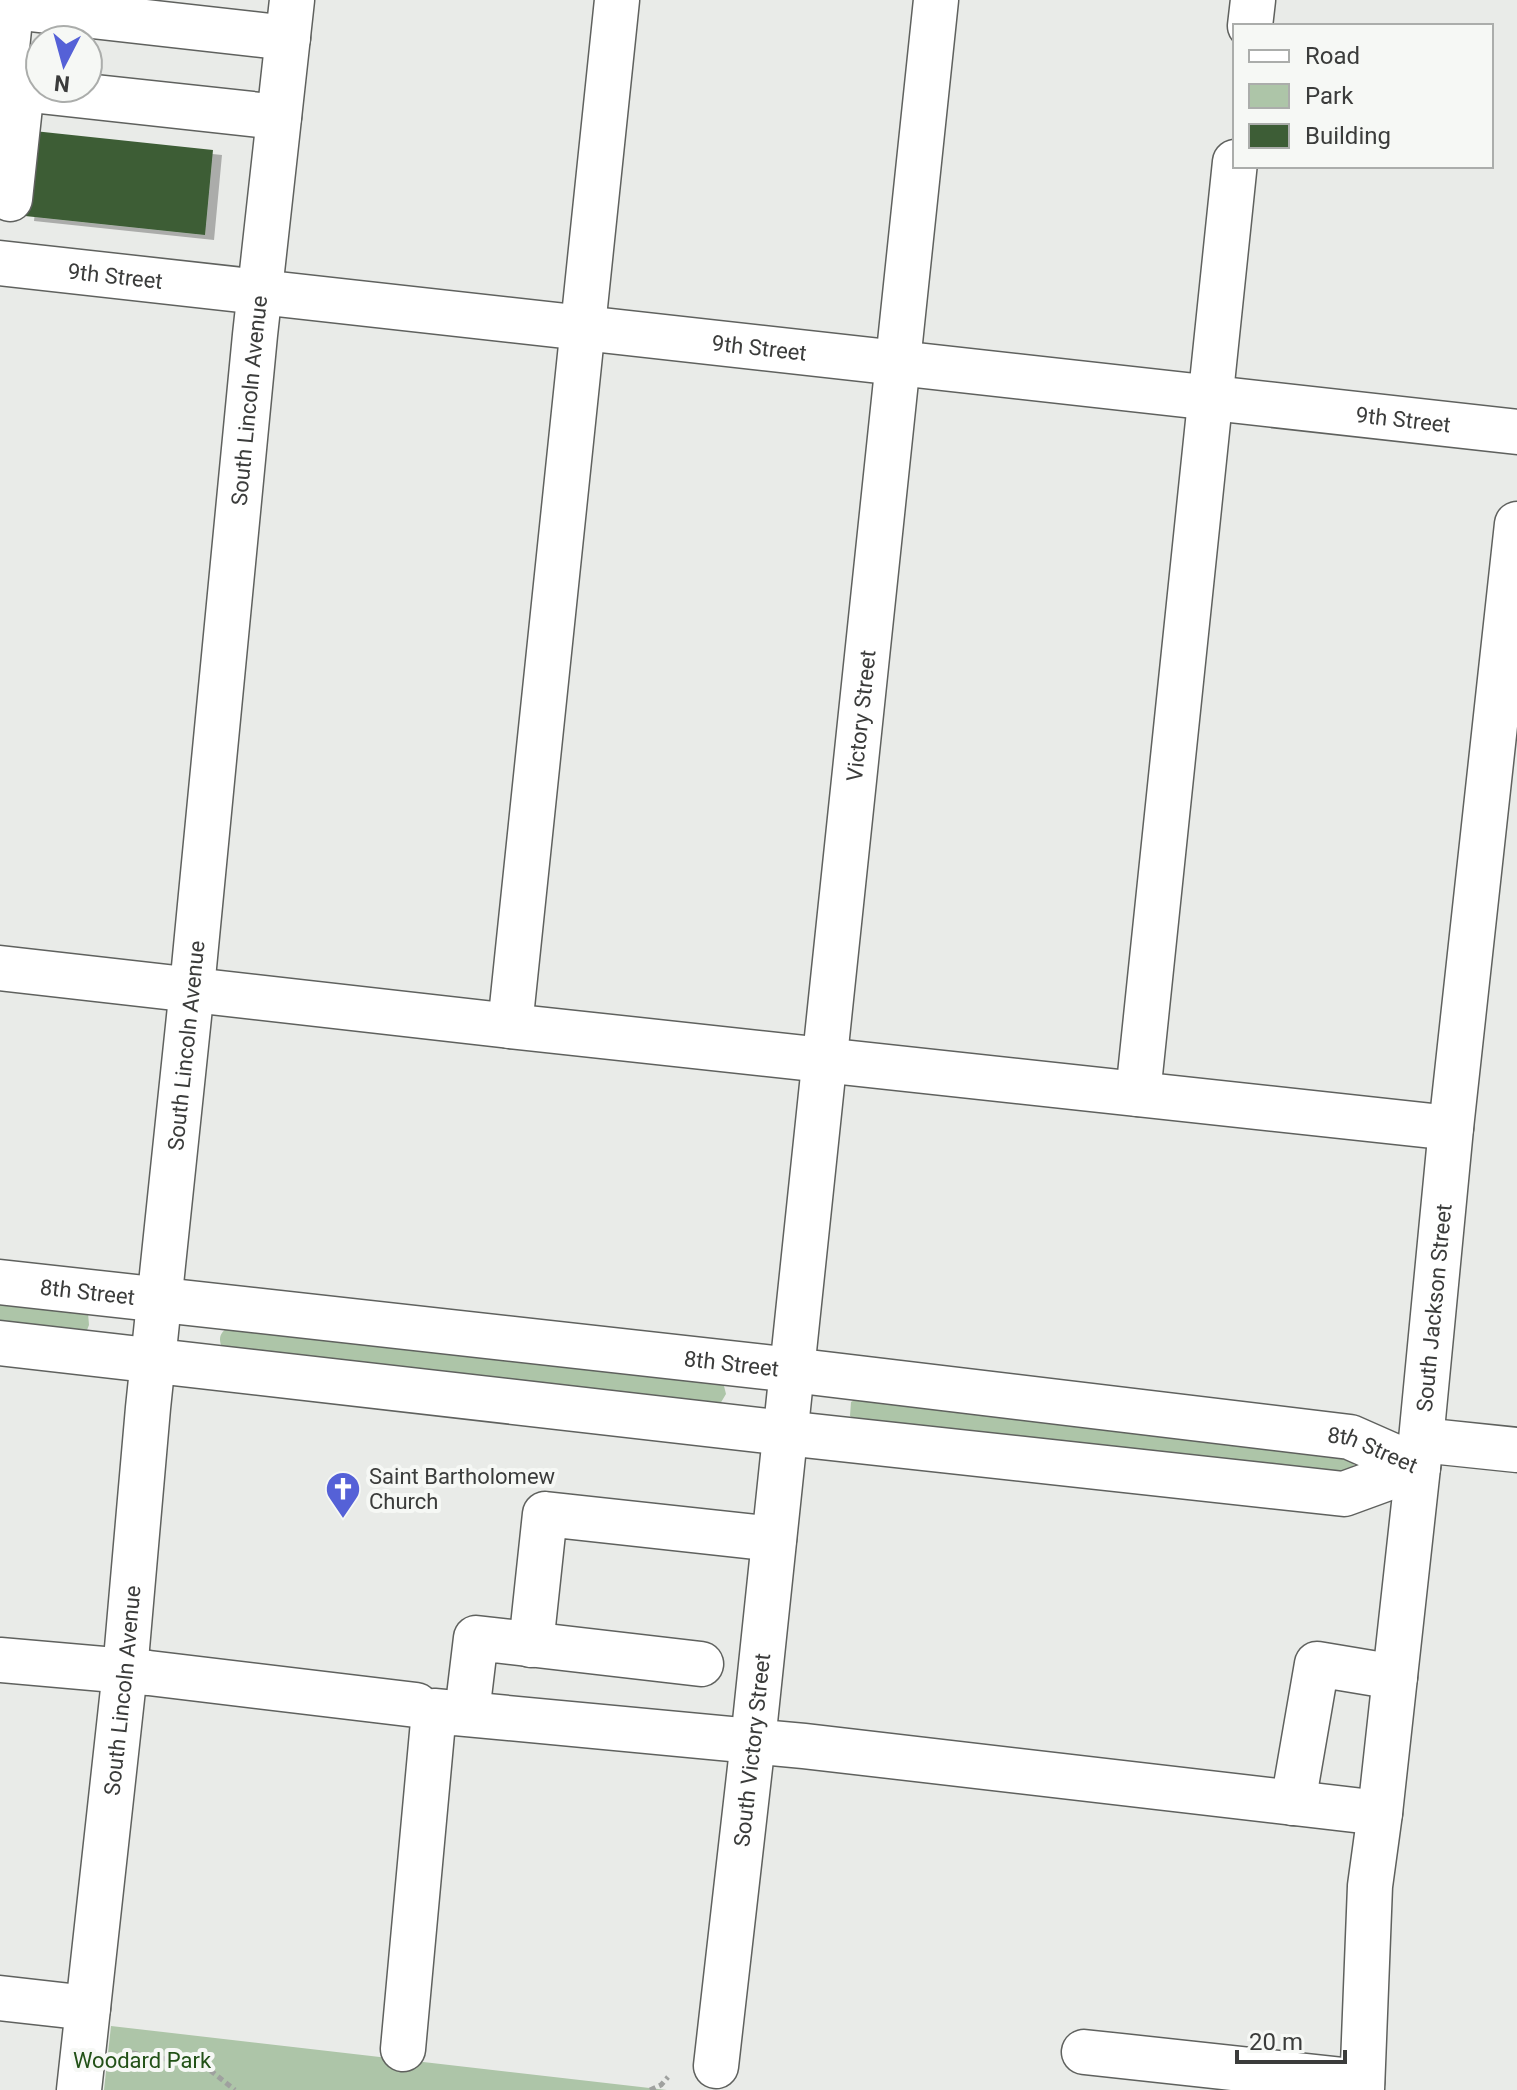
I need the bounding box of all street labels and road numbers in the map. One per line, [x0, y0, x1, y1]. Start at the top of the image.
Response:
street label: 9th Street [67, 259, 164, 294]
street label: South Lincoln Avenue [227, 294, 272, 507]
street label: 9th Street [711, 330, 808, 366]
street label: 9th Street [1355, 402, 1452, 438]
street label: Victory Street [842, 649, 881, 783]
street label: South Lincoln Avenue [163, 939, 210, 1152]
street label: South Jackson Street [1412, 1203, 1457, 1413]
street label: 8th Street [39, 1275, 136, 1310]
street label: 8th Street [683, 1346, 780, 1381]
street label: 8th Street [1326, 1422, 1421, 1478]
street label: South Lincoln Avenue [99, 1584, 145, 1797]
street label: South Victory Street [729, 1652, 775, 1848]

